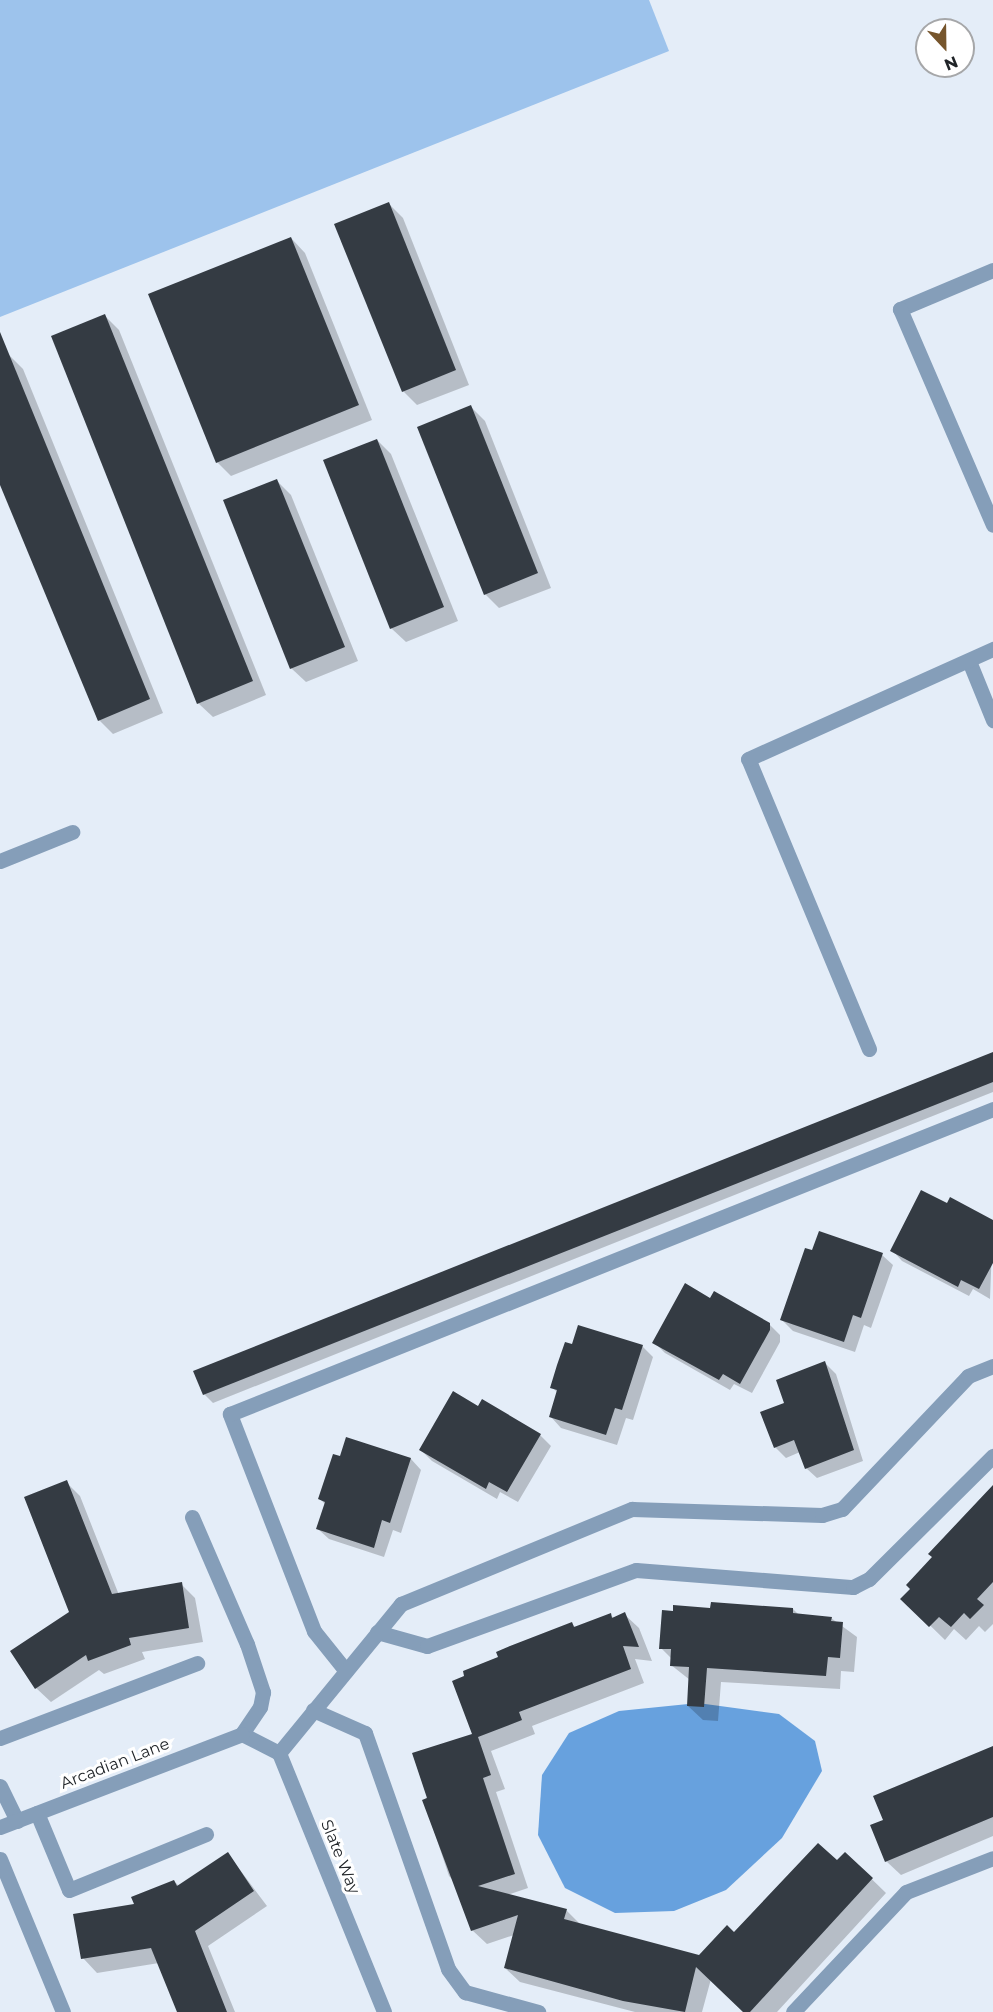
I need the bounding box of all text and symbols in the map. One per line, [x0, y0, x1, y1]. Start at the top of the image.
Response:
north arrow [915, 18, 975, 78]
text: N [942, 52, 961, 75]
street label: Arcadian Lane [58, 1734, 172, 1794]
street label: Slate Way [316, 1817, 364, 1897]

